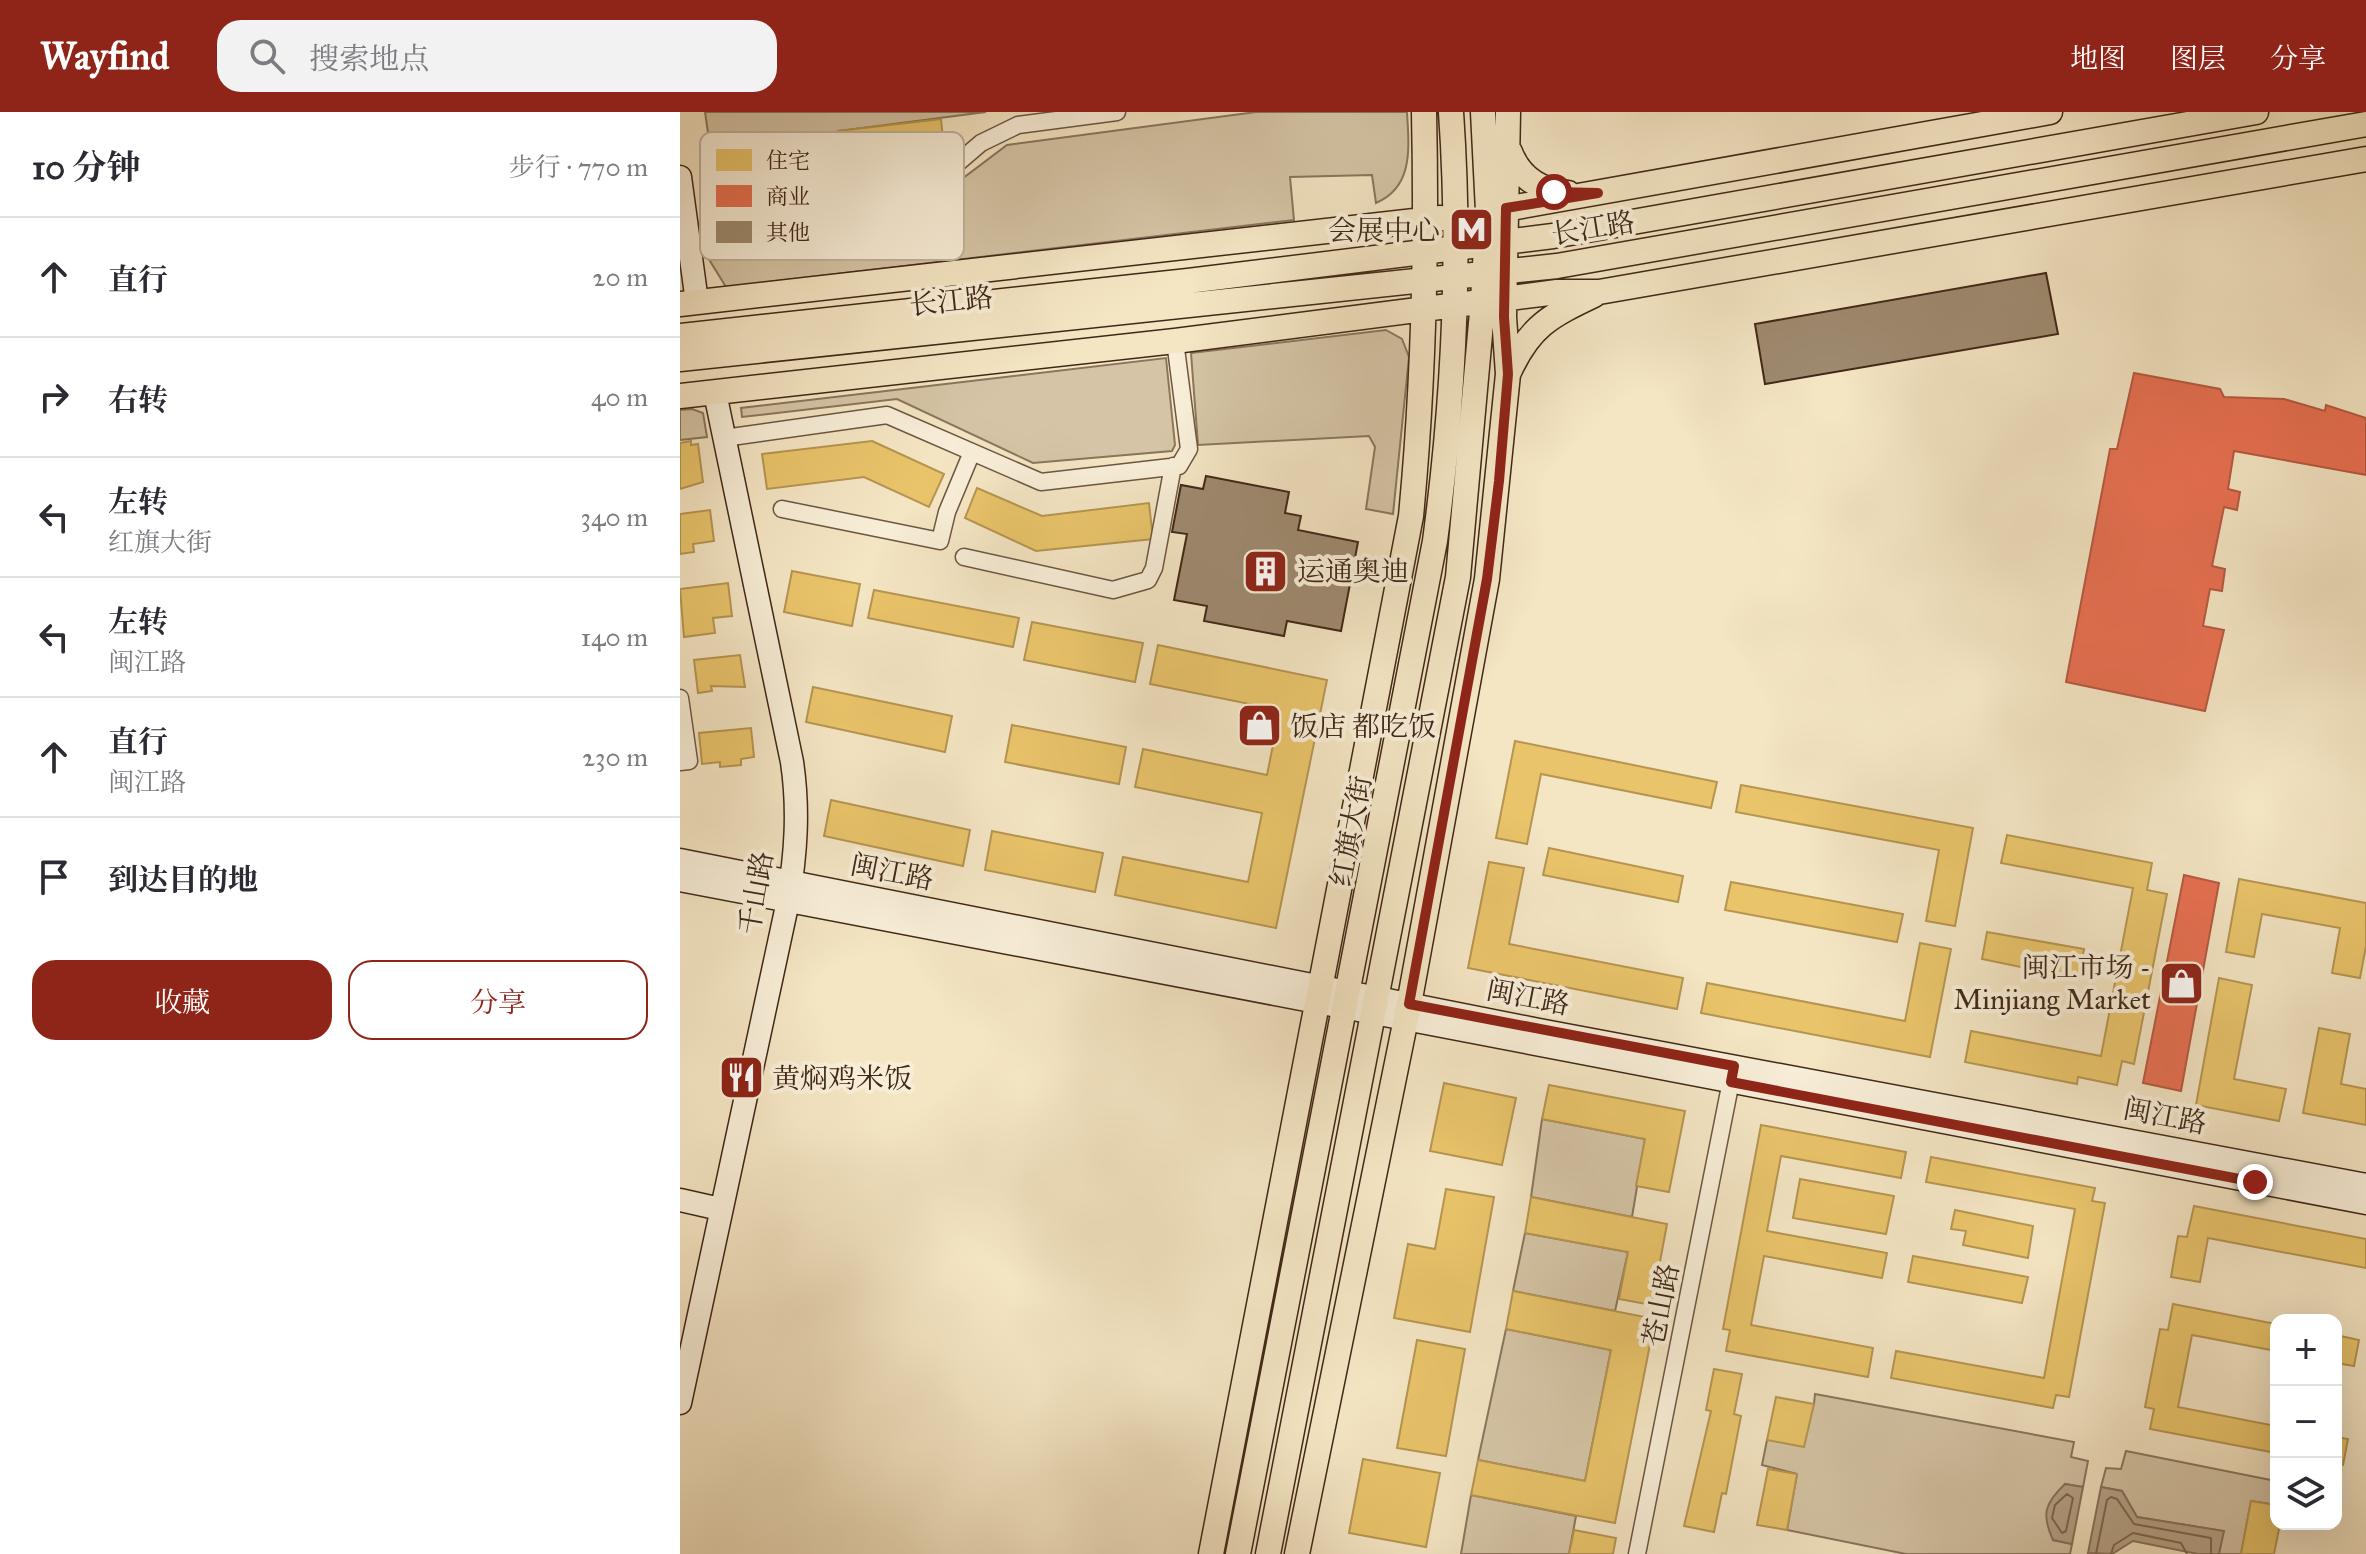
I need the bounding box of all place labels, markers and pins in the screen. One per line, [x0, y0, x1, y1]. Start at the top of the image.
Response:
metro station icon: 会展中心 [1447, 206, 1495, 254]
place label: 会展中心 [1328, 213, 1440, 248]
building icon: 运通奥迪 [1242, 547, 1290, 595]
place label: 运通奥迪 [1297, 554, 1409, 589]
shop icon: 饭店 都吃饭 [1235, 702, 1283, 750]
place label: 饭店 都吃饭 [1290, 709, 1436, 744]
place label: 闽江市场 - Minjiang Market [1953, 950, 2151, 1017]
shop icon: 闽江市场 - Minjiang Market [2158, 959, 2206, 1007]
restaurant icon: 黄焖鸡米饭 [717, 1054, 765, 1102]
place label: 黄焖鸡米饭 [772, 1061, 912, 1096]

